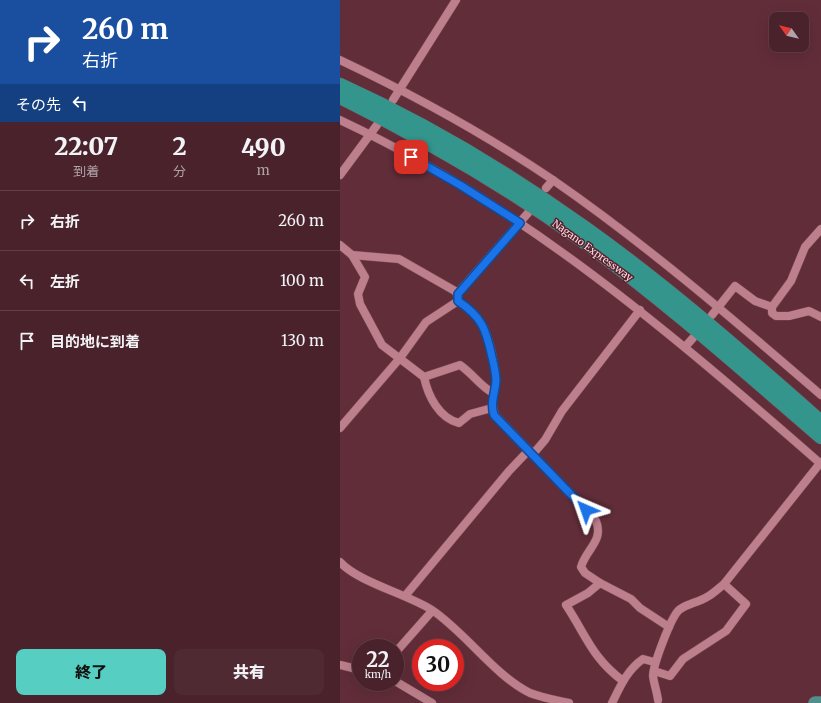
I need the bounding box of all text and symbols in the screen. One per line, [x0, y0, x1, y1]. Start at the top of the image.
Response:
text: 260 m [82, 11, 168, 47]
north arrow [769, 12, 809, 52]
map controls [769, 12, 809, 52]
icon: right [16, 16, 68, 68]
text: 右折 [82, 49, 118, 72]
icon: left [69, 92, 91, 114]
text: その先 [16, 95, 61, 114]
text: 22:07 [54, 131, 118, 162]
text: 2 [173, 131, 187, 162]
text: 490 [241, 132, 286, 163]
pin [394, 140, 428, 174]
icon: arrive [400, 146, 422, 168]
text: m [257, 162, 270, 179]
text: 到着 [73, 163, 99, 180]
text: 分 [173, 163, 186, 180]
icon: right [16, 210, 38, 232]
text: 260 m [278, 211, 324, 230]
text: 右折 [50, 212, 80, 231]
street label: Nagano Expressway [550, 217, 636, 284]
icon: left [16, 270, 38, 292]
text: 100 m [280, 271, 324, 290]
text: 左折 [50, 272, 80, 291]
icon: arrive [16, 330, 38, 352]
text: 130 m [281, 331, 324, 350]
text: 目的地に到着 [50, 332, 140, 351]
position arrow [565, 489, 607, 531]
speed limit sign: 30 [412, 639, 464, 691]
text: 22 [366, 647, 390, 672]
button: 終了 [16, 649, 166, 695]
button: 共有 [174, 649, 324, 695]
text: km/h [365, 668, 391, 681]

